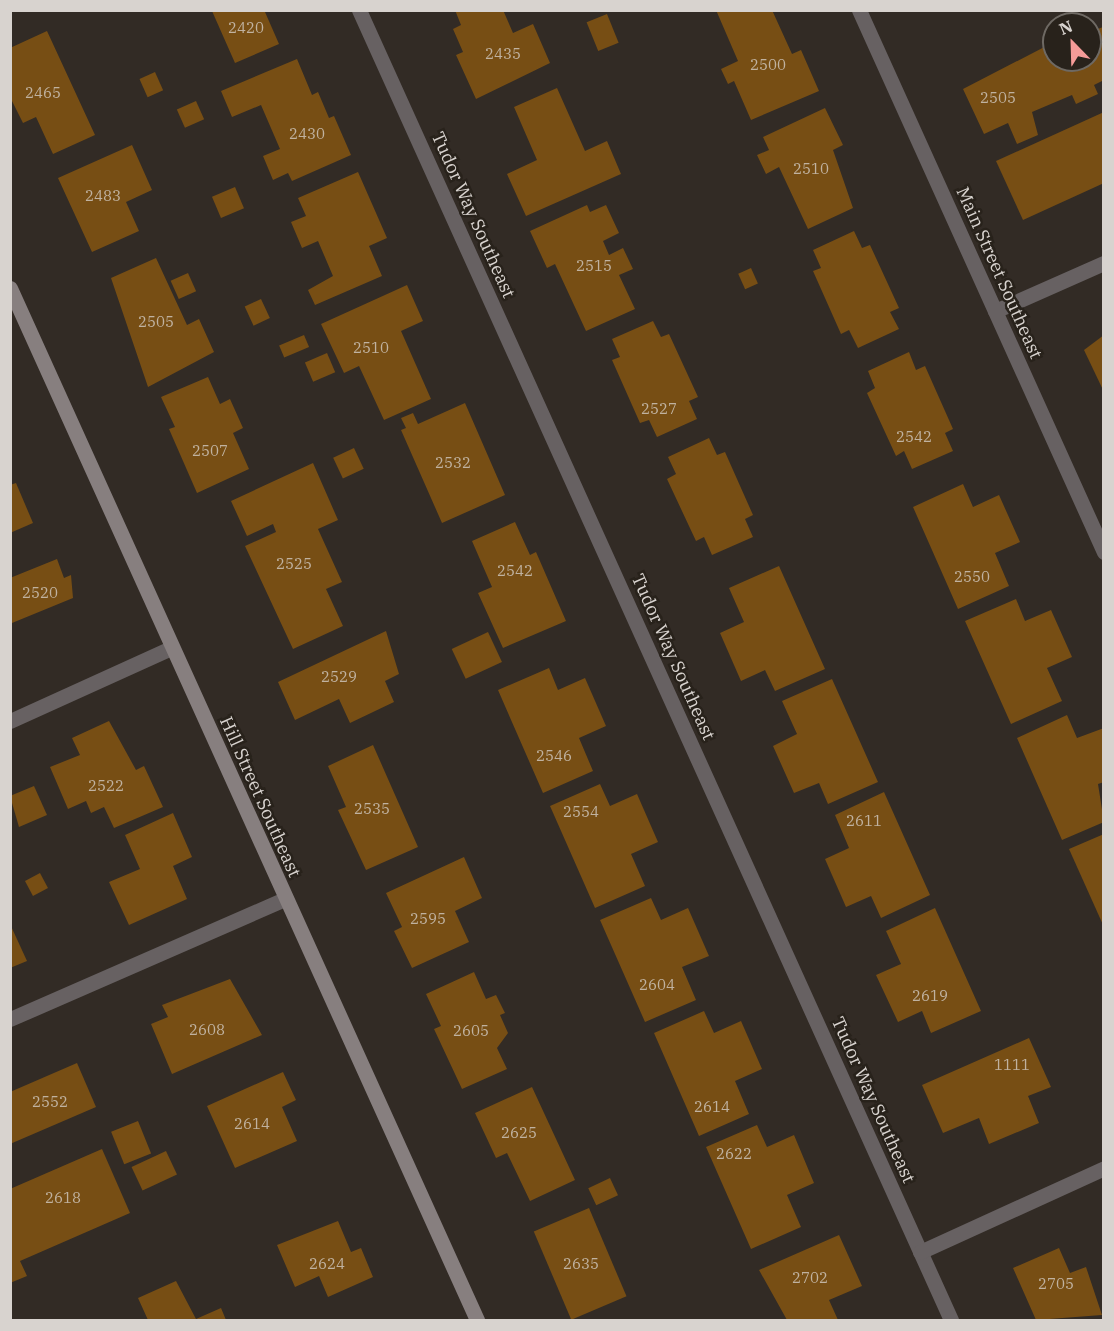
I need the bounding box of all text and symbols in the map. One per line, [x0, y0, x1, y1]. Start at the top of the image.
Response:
north arrow [1042, 12, 1102, 72]
text: N [1056, 16, 1075, 39]
house number: 2420 [228, 19, 264, 37]
house number: 2435 [485, 45, 521, 63]
house number: 2500 [750, 56, 786, 74]
house number: 2465 [25, 84, 61, 102]
house number: 2505 [980, 89, 1016, 107]
house number: 2430 [289, 125, 325, 143]
street label: Tudor Way Southeast [427, 129, 519, 301]
house number: 2510 [793, 160, 829, 178]
street label: Main Street Southeast [951, 184, 1047, 362]
house number: 2483 [85, 187, 121, 205]
house number: 2515 [576, 257, 612, 275]
house number: 2505 [138, 313, 174, 331]
house number: 2510 [353, 339, 389, 357]
house number: 2527 [641, 400, 677, 418]
house number: 2542 [896, 428, 932, 446]
house number: 2507 [192, 442, 228, 460]
house number: 2532 [435, 454, 471, 472]
house number: 2525 [276, 555, 312, 573]
house number: 2542 [497, 562, 533, 580]
house number: 2550 [954, 568, 990, 586]
street label: Tudor Way Southeast [627, 571, 719, 743]
house number: 2520 [22, 584, 58, 602]
house number: 2529 [321, 668, 357, 686]
street label: Hill Street Southeast [215, 713, 305, 881]
house number: 2546 [536, 747, 572, 765]
house number: 2522 [88, 777, 124, 795]
house number: 2535 [354, 800, 390, 818]
house number: 2554 [563, 803, 599, 821]
house number: 2611 [846, 812, 882, 830]
house number: 2595 [410, 910, 446, 928]
house number: 2604 [639, 976, 675, 994]
house number: 2619 [912, 987, 948, 1005]
street label: Tudor Way Southeast [827, 1014, 919, 1186]
house number: 2608 [189, 1021, 225, 1039]
house number: 2605 [453, 1022, 489, 1040]
house number: 1111 [994, 1056, 1030, 1074]
house number: 2552 [32, 1093, 68, 1111]
house number: 2614 [694, 1098, 730, 1116]
house number: 2614 [234, 1115, 270, 1133]
house number: 2625 [501, 1124, 537, 1142]
house number: 2622 [716, 1145, 752, 1163]
house number: 2618 [45, 1189, 81, 1207]
house number: 2624 [309, 1255, 345, 1273]
house number: 2635 [563, 1255, 599, 1273]
house number: 2702 [792, 1269, 828, 1287]
house number: 2705 [1038, 1275, 1074, 1293]

